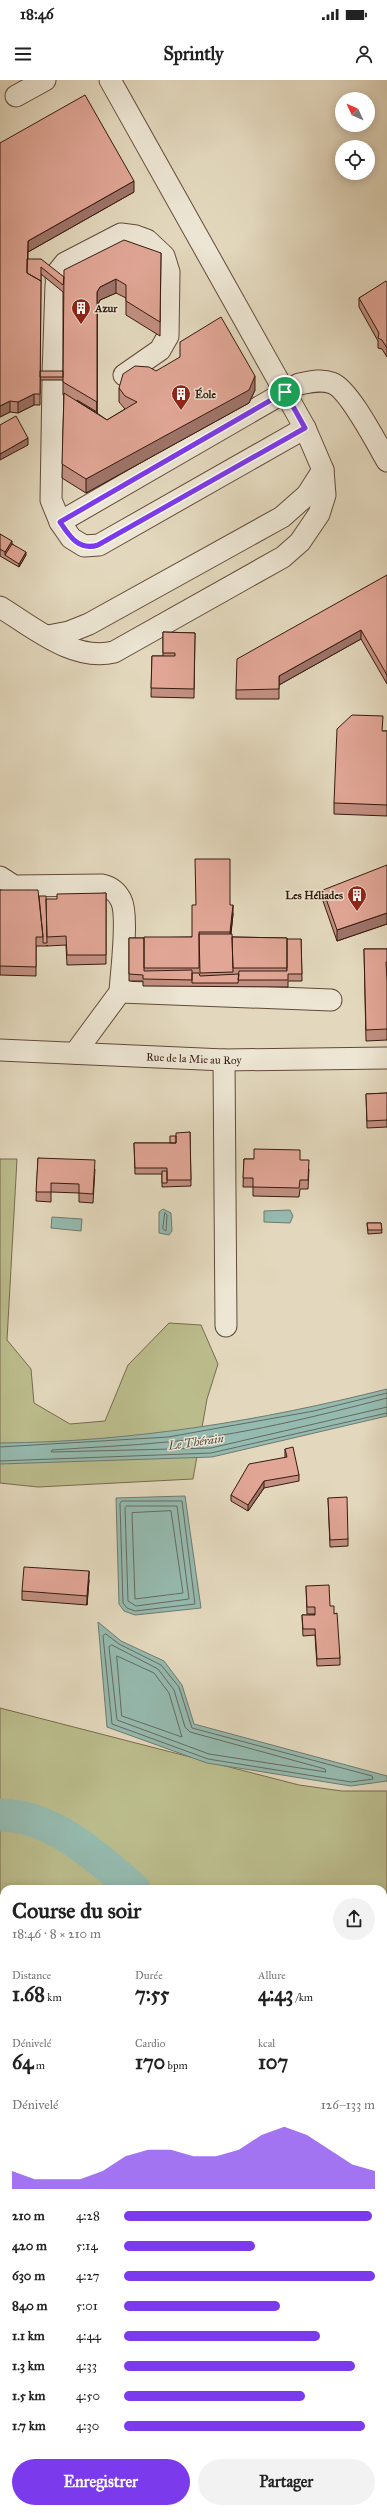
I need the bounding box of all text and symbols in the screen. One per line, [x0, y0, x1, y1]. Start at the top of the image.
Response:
text: 18:46 [20, 5, 54, 23]
icon: menu [12, 43, 34, 65]
text: Sprintly [163, 43, 224, 65]
icon: person [353, 43, 375, 65]
north arrow [335, 92, 375, 132]
map controls [335, 92, 375, 180]
button: locate [335, 140, 375, 180]
building icon: Azur [70, 297, 92, 325]
place label: Azur [94, 302, 118, 315]
pin [268, 375, 302, 409]
icon: arrive [274, 381, 296, 403]
building icon: Éole [170, 383, 192, 411]
place label: Éole [195, 387, 216, 401]
building icon: Les Héliades [346, 884, 368, 912]
place label: Les Héliades [285, 889, 343, 902]
street label: Rue de la Mie au Roy [146, 1051, 242, 1067]
water label: Le Thérain [166, 1431, 225, 1453]
text: Course du soir [12, 1897, 141, 1924]
button: share [333, 1898, 375, 1940]
text: 18:46 · 8 × 210 m [12, 1926, 101, 1942]
text: Distance [12, 1969, 51, 1982]
text: Durée [135, 1969, 163, 1982]
text: Allure [258, 1969, 286, 1982]
text: 1.68 [12, 1982, 45, 2006]
text: 7:55 [135, 1982, 169, 2006]
text: 4:43 [258, 1982, 293, 2006]
text: km [45, 1991, 62, 2004]
text: /km [293, 1991, 313, 2004]
text: Dénivelé [12, 2037, 51, 2050]
text: Cardio [135, 2037, 165, 2050]
text: kcal [258, 2037, 275, 2050]
text: 64 [12, 2050, 33, 2074]
text: 170 [135, 2050, 165, 2074]
text: 107 [258, 2050, 288, 2074]
text: m [33, 2059, 45, 2072]
text: bpm [165, 2059, 188, 2072]
text: Dénivelé [12, 2097, 59, 2113]
text: 126–133 m [321, 2097, 375, 2113]
text: 210 m [12, 2208, 45, 2224]
text: 4:28 [76, 2208, 100, 2224]
text: 420 m [12, 2238, 47, 2254]
text: 5:14 [76, 2238, 98, 2254]
text: 630 m [12, 2268, 45, 2284]
text: 4:27 [76, 2268, 100, 2284]
text: 840 m [12, 2298, 47, 2314]
text: 5:01 [76, 2298, 98, 2314]
text: 1.1 km [12, 2328, 45, 2344]
text: 4:44 [76, 2328, 101, 2344]
text: 1.3 km [12, 2358, 45, 2374]
text: 4:33 [76, 2358, 97, 2374]
text: 1.5 km [12, 2388, 45, 2404]
text: 4:50 [76, 2388, 100, 2404]
text: 1.7 km [12, 2418, 46, 2434]
text: 4:30 [76, 2418, 99, 2434]
button: Enregistrer [12, 2459, 190, 2505]
button: Partager [198, 2459, 375, 2505]

